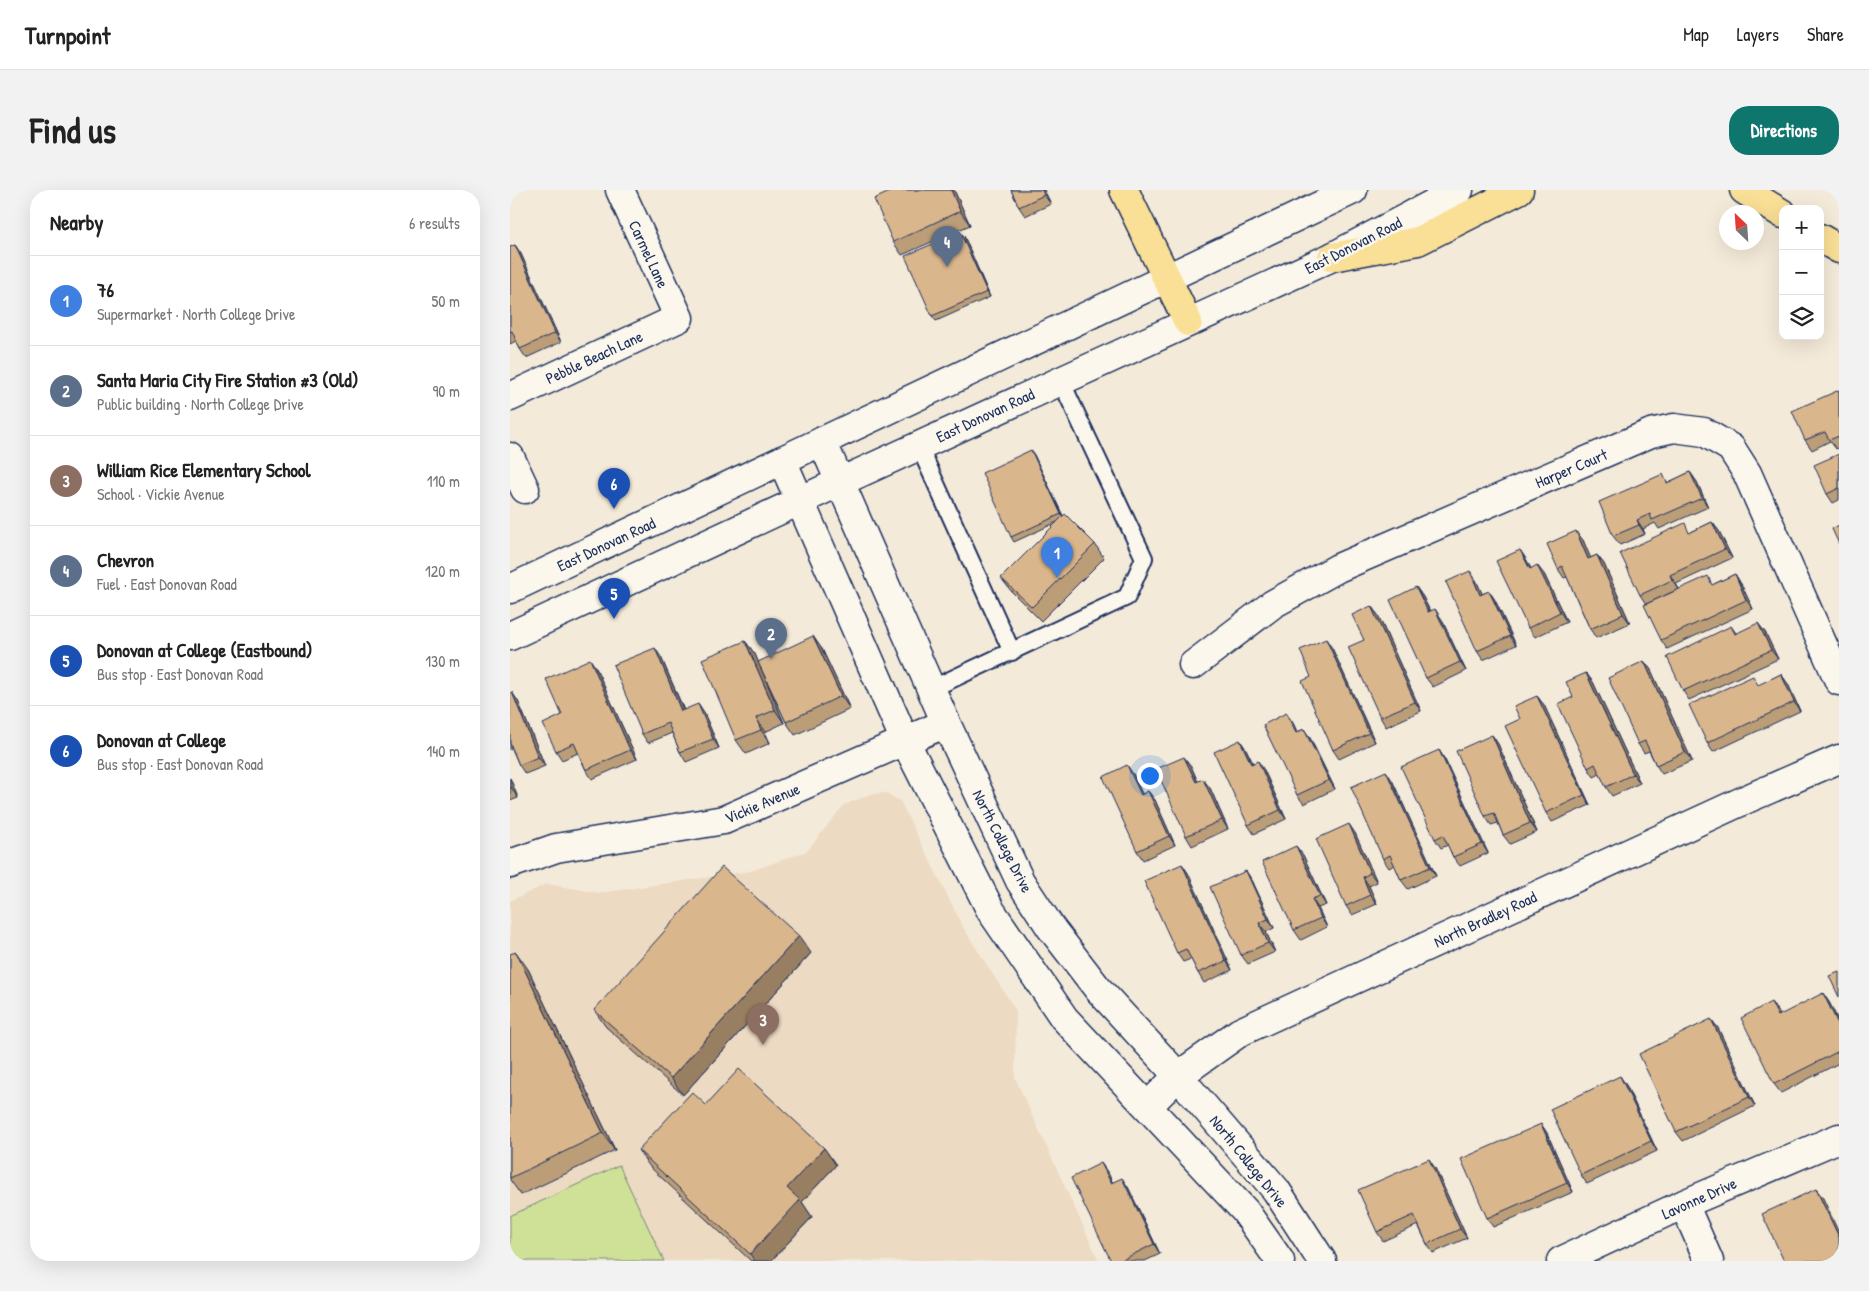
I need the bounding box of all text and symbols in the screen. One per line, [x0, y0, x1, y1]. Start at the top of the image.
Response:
text: Turnpoint [25, 19, 110, 51]
text: Map [1683, 22, 1709, 47]
text: Layers [1737, 22, 1779, 47]
text: Share [1807, 22, 1844, 47]
button: Directions [1729, 106, 1839, 155]
text: Find us [30, 107, 116, 154]
north arrow [1719, 205, 1764, 250]
map controls [1779, 205, 1824, 340]
button: + [1779, 205, 1824, 250]
text: Nearby [50, 208, 103, 237]
street label: East Donovan Road [1301, 211, 1405, 279]
text: 6 results [409, 212, 460, 234]
street label: Carmel Lane [624, 217, 674, 292]
pin: 4 [931, 226, 963, 267]
button: − [1779, 250, 1824, 295]
text: 76 [97, 277, 114, 303]
text: 1 [63, 290, 69, 312]
text: 50 m [432, 290, 460, 312]
button: layers [1779, 295, 1824, 340]
text: Supermarket · North College Drive [97, 303, 295, 325]
street label: Pebble Beach Lane [542, 325, 647, 389]
text: Santa Maria City Fire Station #3 (Old) [97, 367, 358, 393]
text: 2 [62, 380, 70, 402]
text: 90 m [432, 380, 460, 402]
street label: East Donovan Road [932, 383, 1038, 447]
text: Public building · North College Drive [97, 393, 304, 415]
street label: Harper Court [1532, 443, 1611, 493]
text: William Rice Elementary School [97, 457, 311, 483]
pin: 6 [598, 468, 630, 509]
text: 3 [62, 470, 70, 492]
text: 110 m [427, 470, 460, 492]
text: School · Vickie Avenue [97, 483, 225, 505]
street label: East Donovan Road [553, 512, 659, 576]
pin: 1 [1041, 537, 1073, 578]
text: Chevron [97, 547, 154, 573]
text: 4 [63, 560, 69, 582]
text: 120 m [425, 560, 460, 582]
text: Fuel · East Donovan Road [97, 573, 237, 595]
pin: 5 [598, 578, 630, 619]
pin: 2 [755, 618, 787, 659]
text: Donovan at College (Eastbound) [97, 637, 313, 663]
text: 5 [63, 650, 69, 672]
text: 130 m [425, 650, 460, 672]
text: Bus stop · East Donovan Road [97, 663, 263, 685]
text: Donovan at College [97, 727, 226, 753]
text: 6 [63, 740, 69, 762]
text: 140 m [426, 740, 460, 762]
text: Bus stop · East Donovan Road [97, 753, 263, 775]
your location [1137, 763, 1163, 789]
street label: Vickie Avenue [721, 777, 804, 829]
street label: North College Drive [968, 786, 1039, 897]
street label: North Bradley Road [1430, 886, 1540, 952]
pin: 3 [747, 1004, 779, 1045]
street label: North College Drive [1205, 1110, 1293, 1212]
street label: Lavonne Drive [1658, 1171, 1740, 1224]

